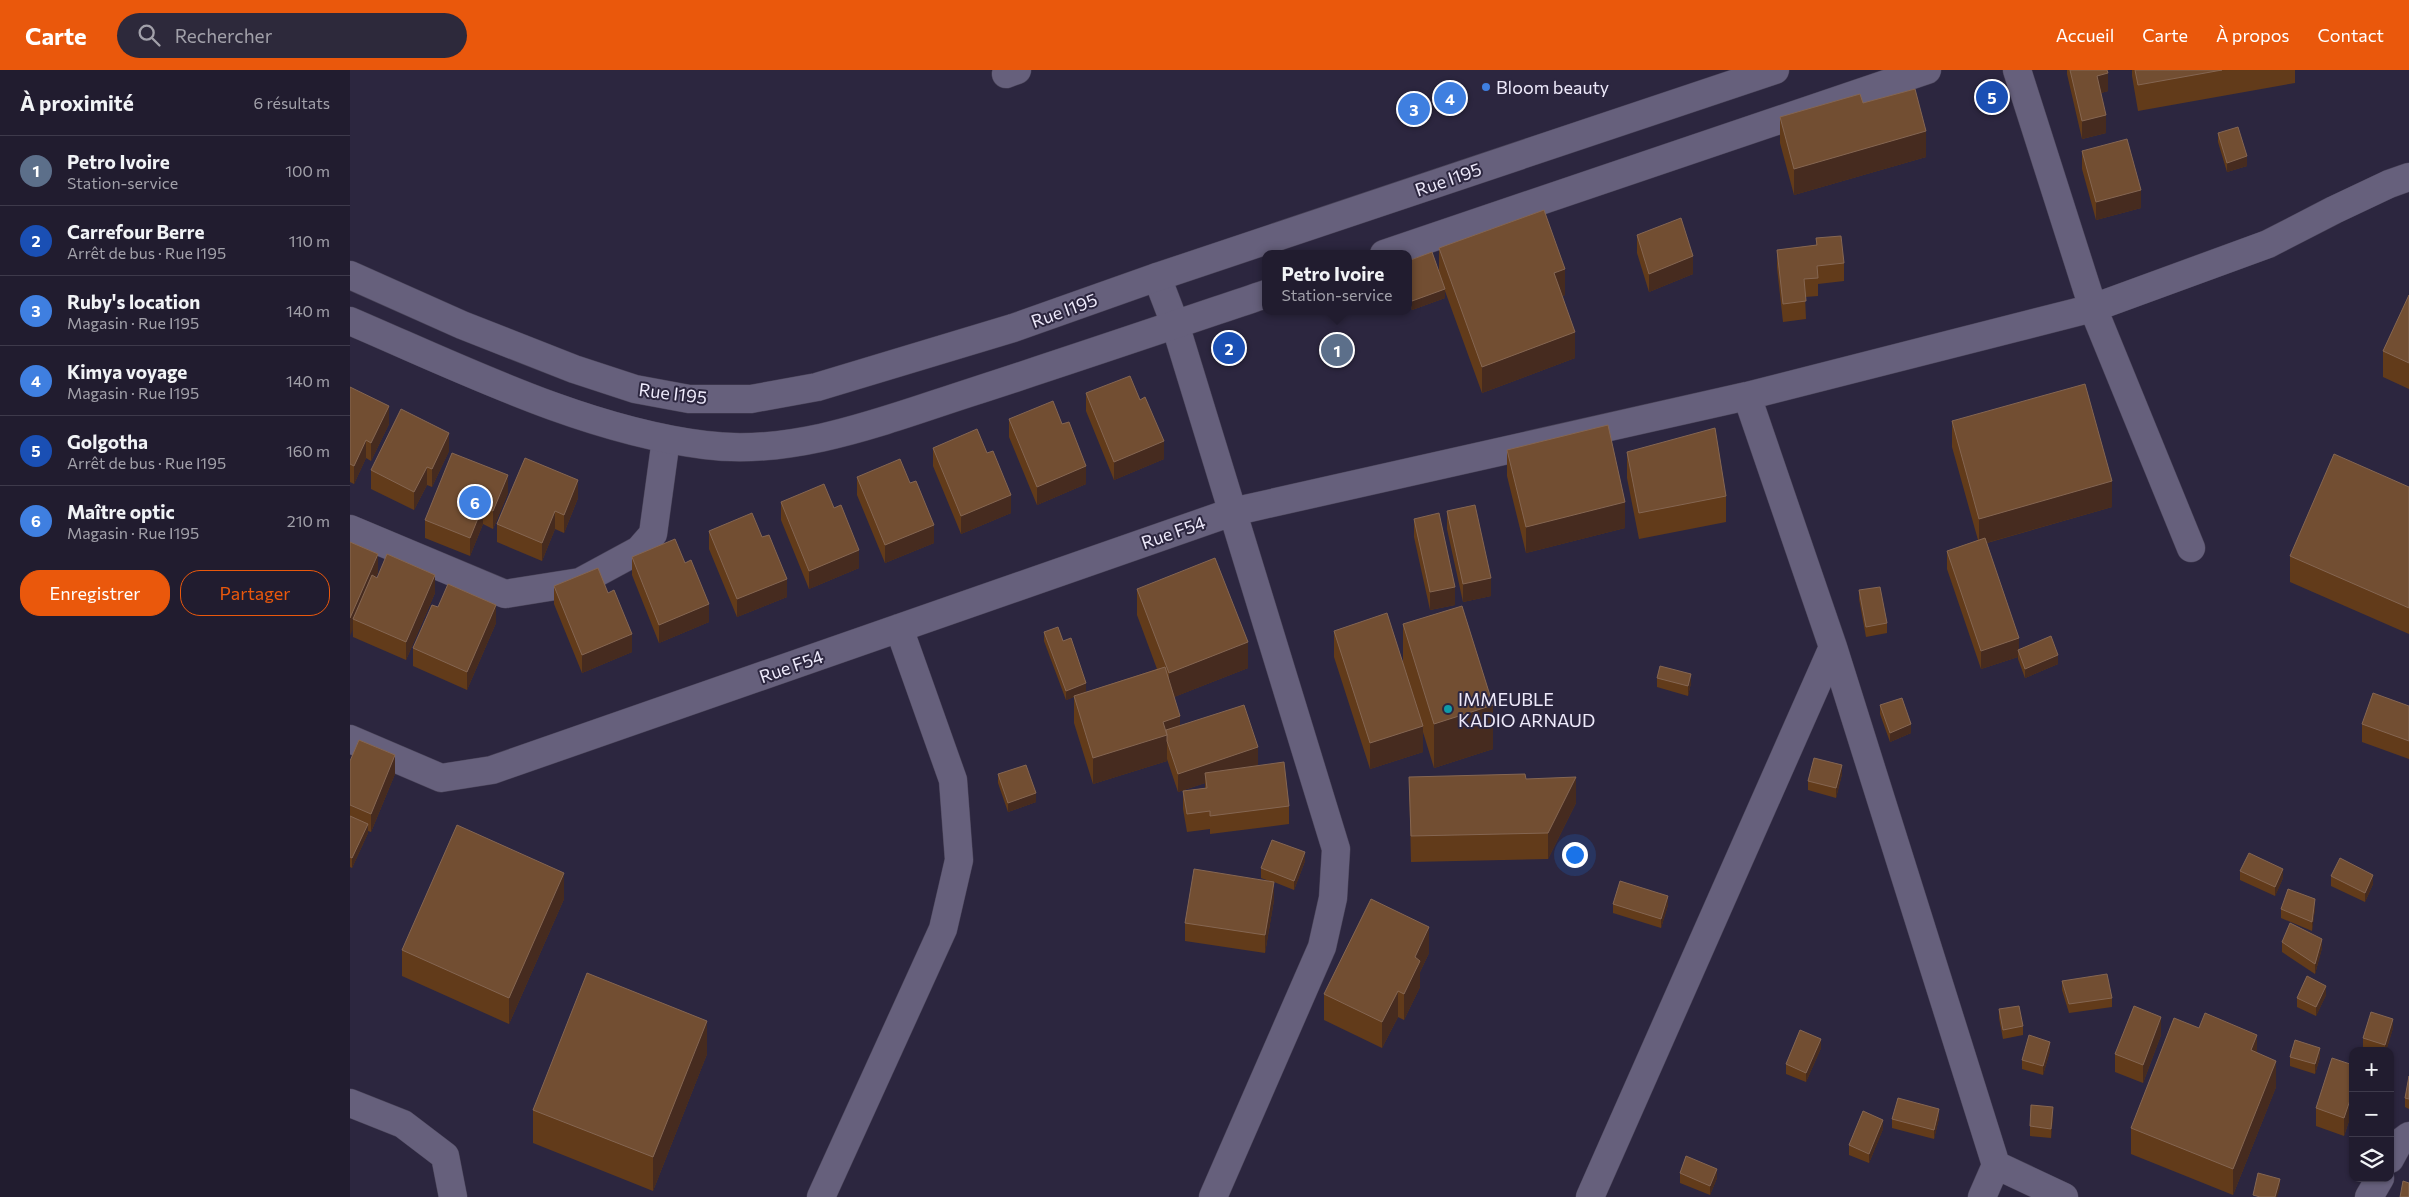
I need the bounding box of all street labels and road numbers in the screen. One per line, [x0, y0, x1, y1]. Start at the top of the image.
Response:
street label: Rue I195 [1412, 157, 1484, 201]
street label: Rue I195 [1028, 288, 1100, 332]
street label: Rue I195 [637, 378, 709, 408]
street label: Rue F54 [1138, 511, 1208, 553]
street label: Rue F54 [756, 645, 826, 687]

